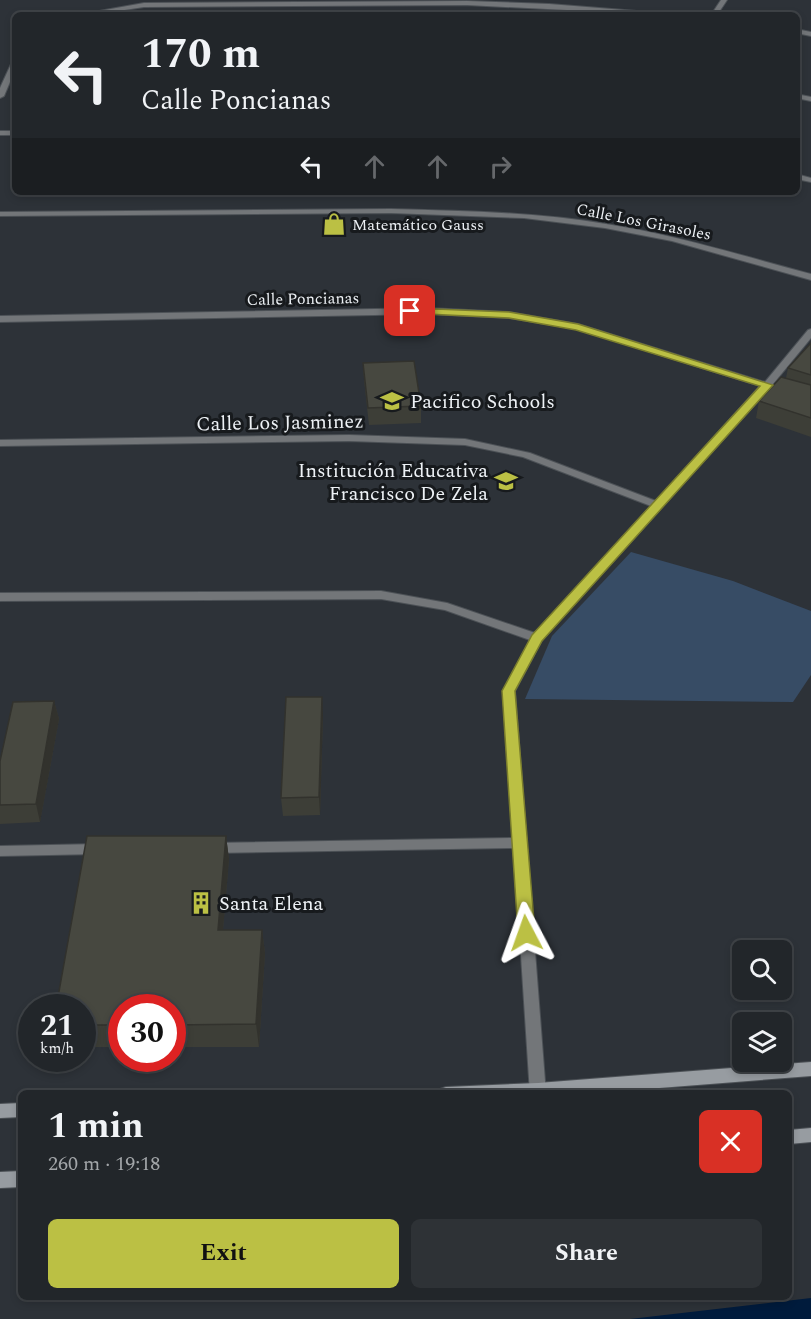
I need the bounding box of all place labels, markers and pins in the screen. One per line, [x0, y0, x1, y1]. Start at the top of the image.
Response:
shop icon: Matemático Gauss [321, 211, 347, 237]
place label: Matemático Gauss [352, 213, 484, 237]
pin [384, 285, 435, 336]
place label: Pacifico Schools [410, 387, 555, 417]
school or university icon: Pacifico Schools [379, 388, 405, 414]
place label: Institución Educativa Francisco De Zela [298, 456, 488, 509]
school or university icon: Institución Educativa Francisco De Zela [493, 468, 519, 494]
place label: Santa Elena [219, 889, 323, 919]
building icon: Santa Elena [188, 890, 214, 916]

